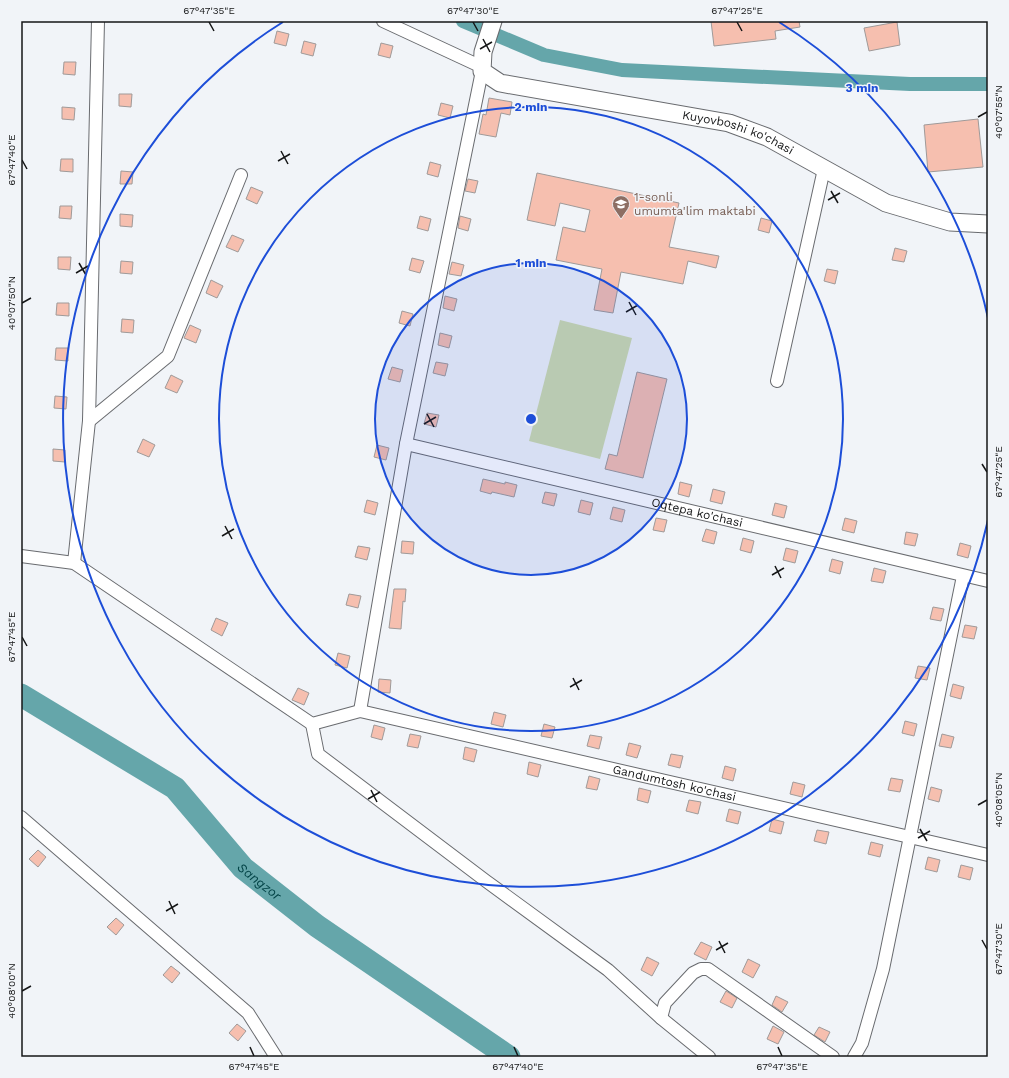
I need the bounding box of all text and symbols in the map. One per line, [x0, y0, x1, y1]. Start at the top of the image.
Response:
text: 67°47'35"E [183, 5, 235, 16]
text: 67°47'30"E [447, 5, 499, 16]
text: 67°47'25"E [711, 5, 763, 16]
text: 3 min [846, 81, 878, 95]
text: 40°07'55"N [993, 85, 1004, 139]
text: 2 min [515, 100, 547, 114]
street label: Kuyovboshi ko'chasi [681, 108, 796, 157]
text: 67°47'40"E [6, 134, 17, 186]
place label: 1-sonli umumta'lim maktabi [634, 190, 756, 218]
school or university icon: 1-sonli umumta'lim maktabi [611, 194, 631, 219]
text: 1 min [516, 256, 546, 270]
text: 40°07'50"N [6, 276, 17, 330]
centre of rings [524, 412, 538, 426]
text: 67°47'25"E [993, 446, 1004, 498]
street label: Oqtepa ko'chasi [650, 495, 744, 530]
text: 67°47'45"E [6, 612, 17, 662]
street label: Gandumtosh ko'chasi [611, 762, 737, 804]
text: 40°08'05"N [993, 772, 1004, 828]
water label: Sangzor [234, 860, 285, 903]
text: 67°47'30"E [993, 923, 1004, 975]
text: 40°08'00"N [6, 963, 17, 1019]
text: 67°47'45"E [229, 1061, 279, 1072]
text: 67°47'40"E [492, 1061, 544, 1072]
text: 67°47'35"E [756, 1061, 808, 1072]

